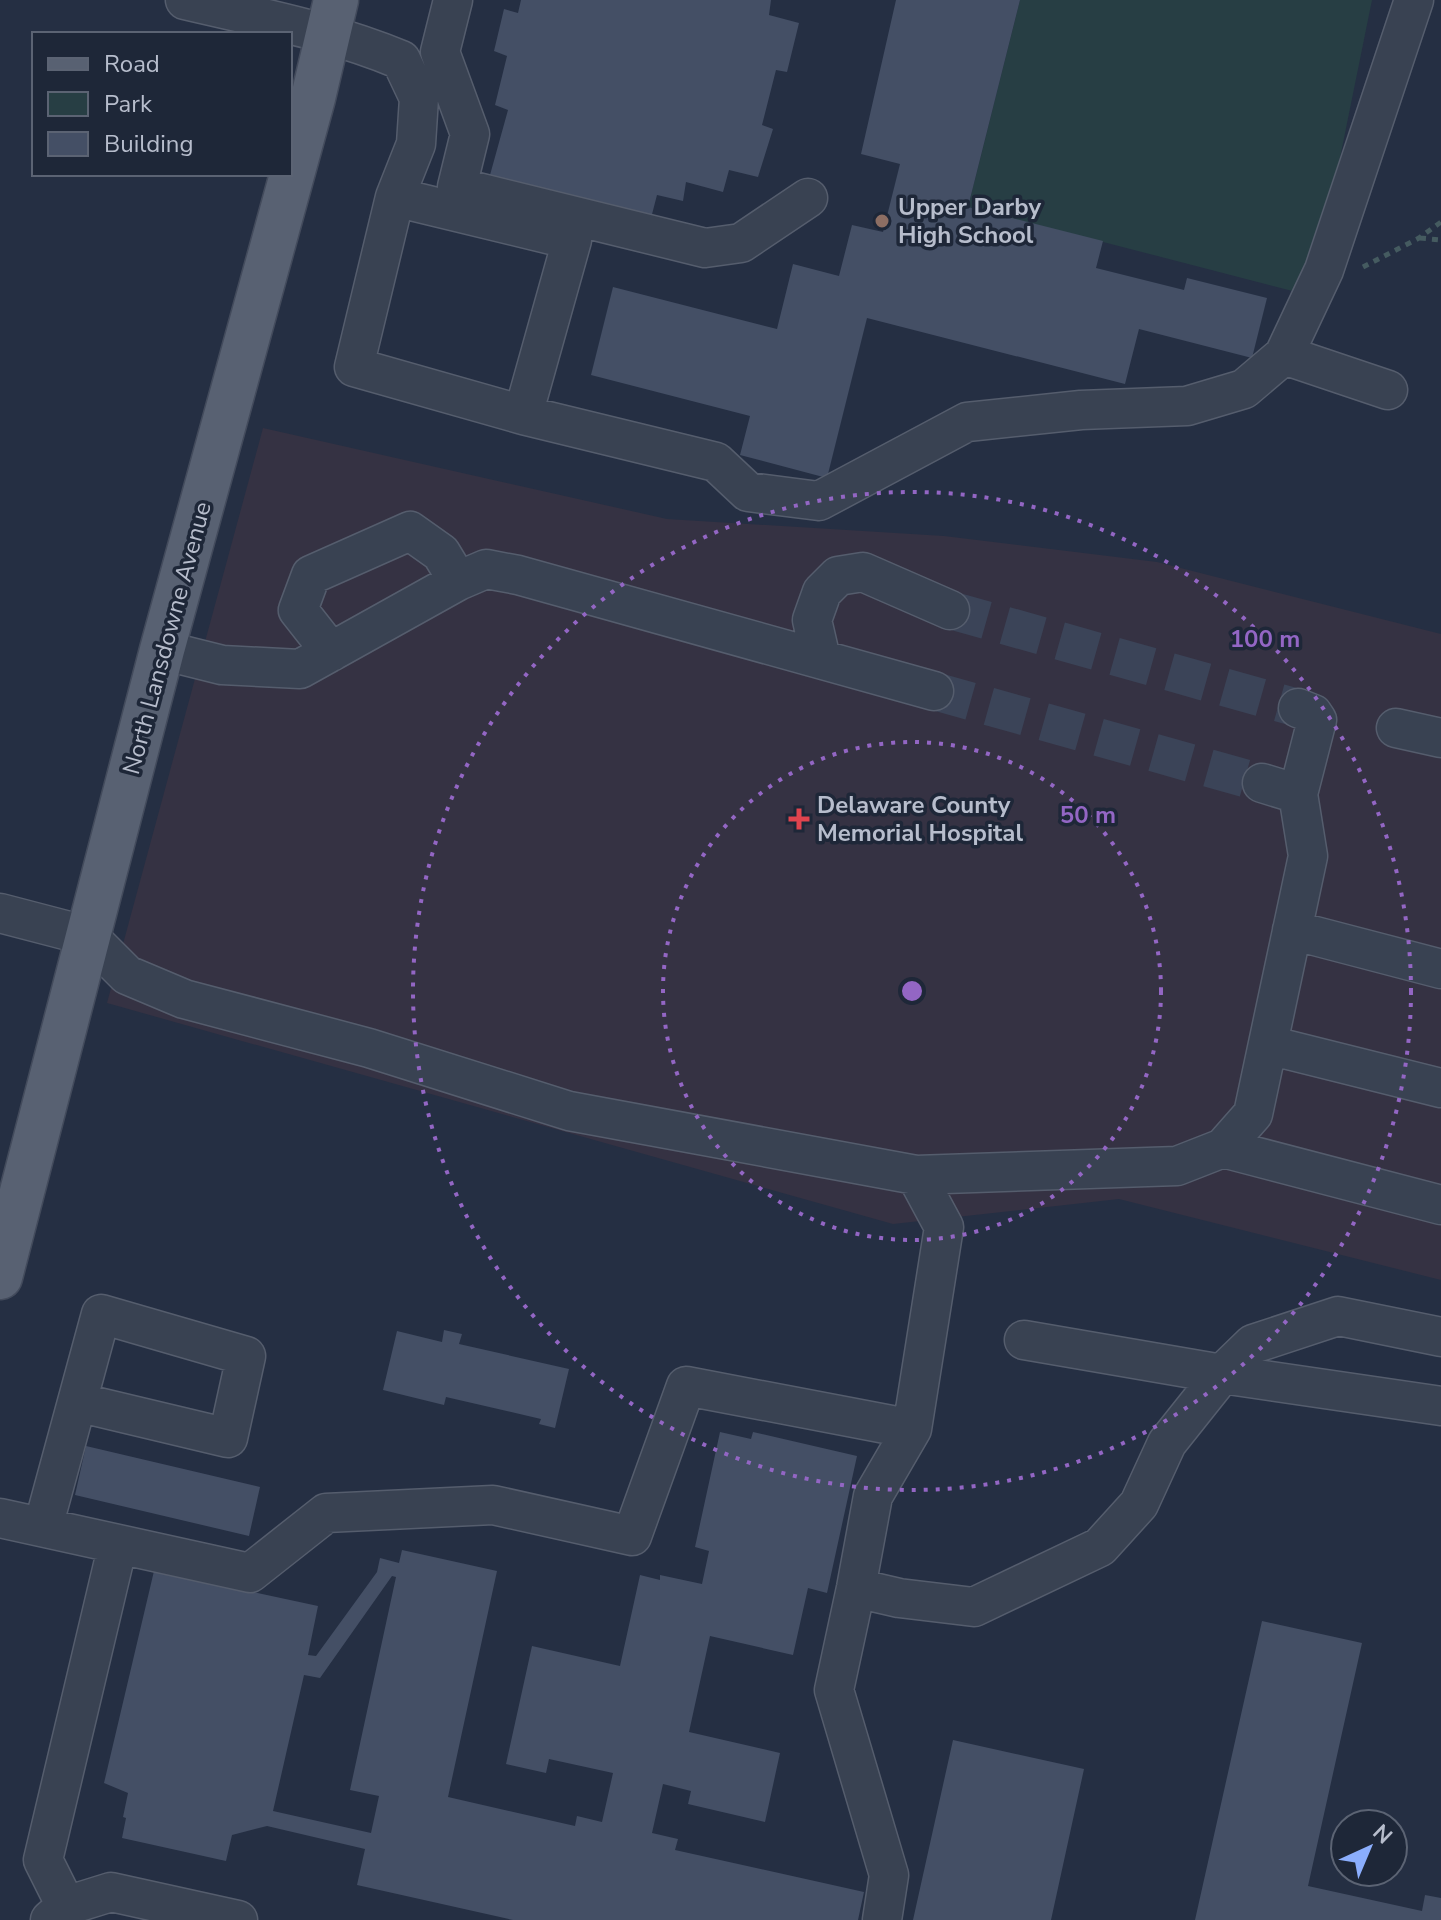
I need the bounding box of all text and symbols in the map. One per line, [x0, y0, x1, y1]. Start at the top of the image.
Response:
legend [32, 32, 292, 176]
text: Road [104, 48, 160, 80]
text: Park [104, 88, 153, 120]
text: Building [104, 128, 194, 160]
place label: Upper Darby High School [898, 191, 1041, 251]
marker: Upper Darby High School [873, 212, 891, 230]
street label: North Lansdowne Avenue [115, 498, 219, 778]
text: 100 m [1230, 623, 1300, 655]
place label: Delaware County Memorial Hospital [817, 789, 1023, 849]
text: 50 m [1060, 799, 1116, 831]
marker: Delaware County Memorial Hospital [788, 808, 810, 830]
centre of rings [898, 977, 926, 1005]
north arrow [1329, 1808, 1409, 1888]
text: N [1366, 1818, 1399, 1851]

